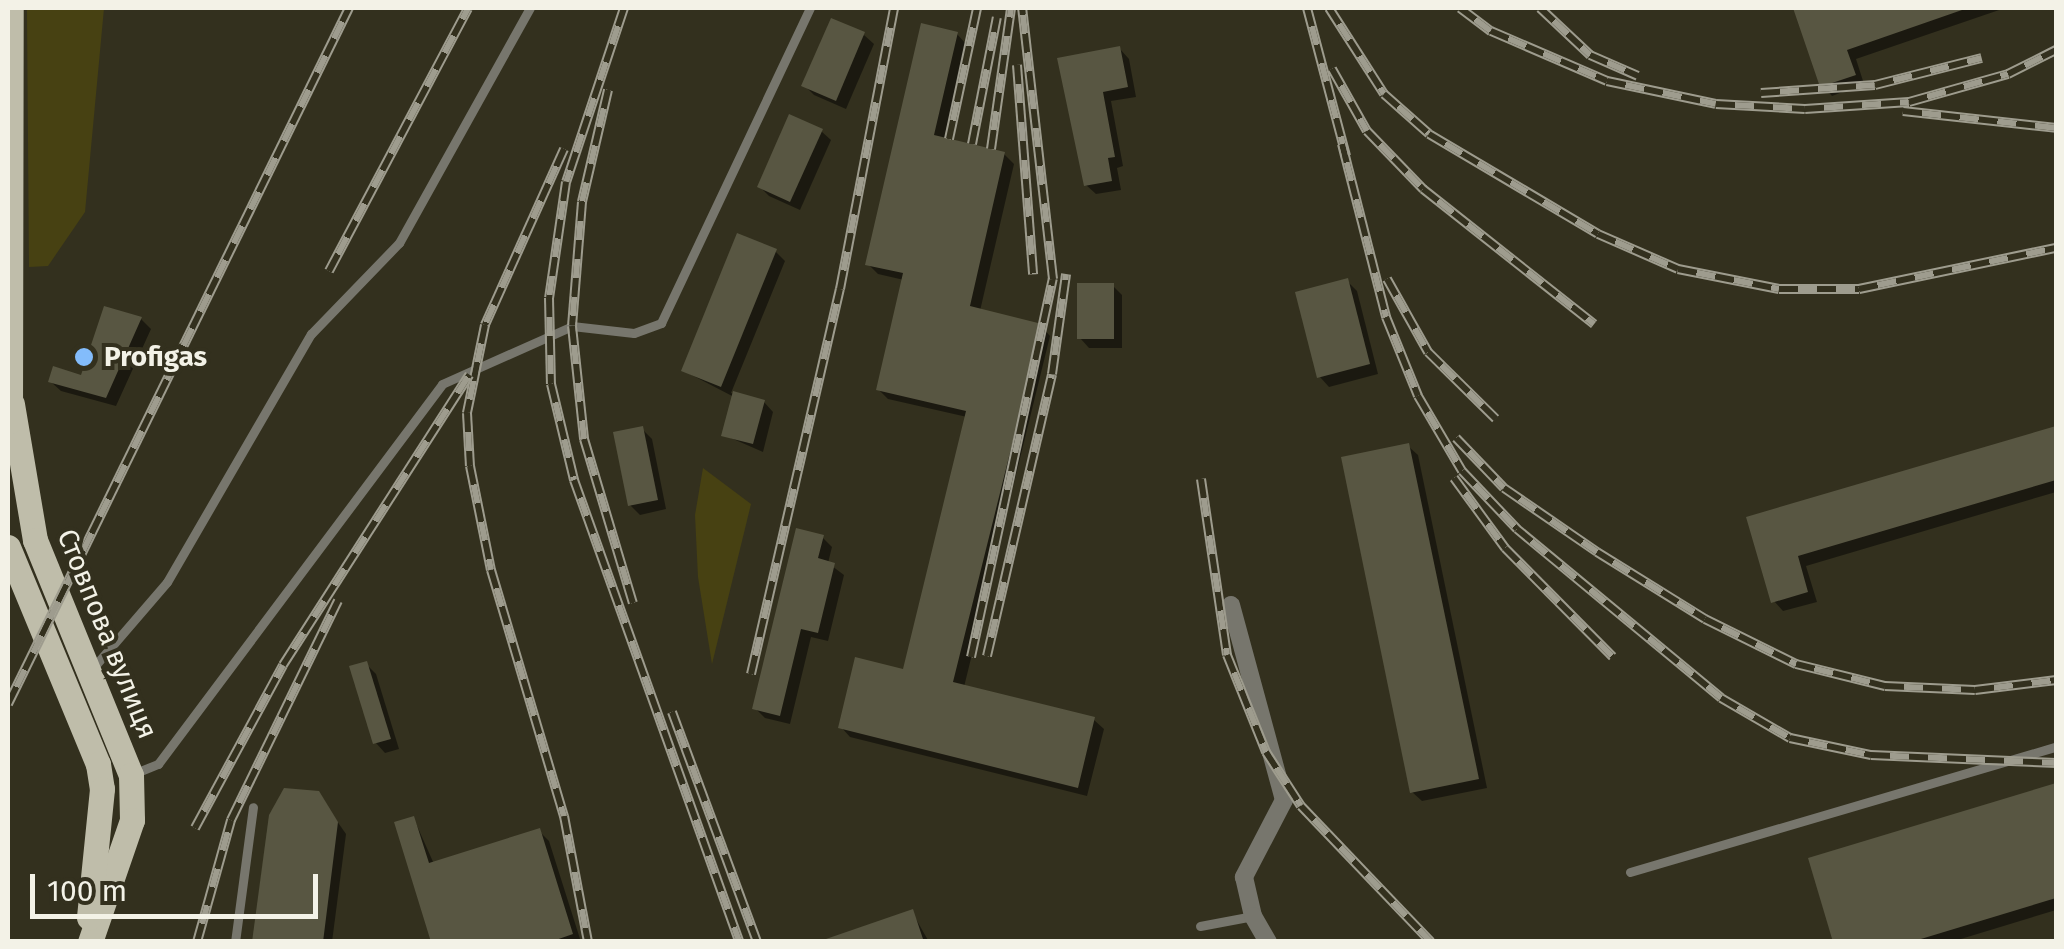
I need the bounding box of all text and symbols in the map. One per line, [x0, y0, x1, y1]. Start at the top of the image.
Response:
place label: Profigas [104, 340, 207, 374]
marker: Profigas [73, 346, 95, 368]
street label: Стовпова вулиця [50, 524, 164, 744]
scale bar [35, 854, 322, 916]
text: 100 m [47, 873, 127, 909]

